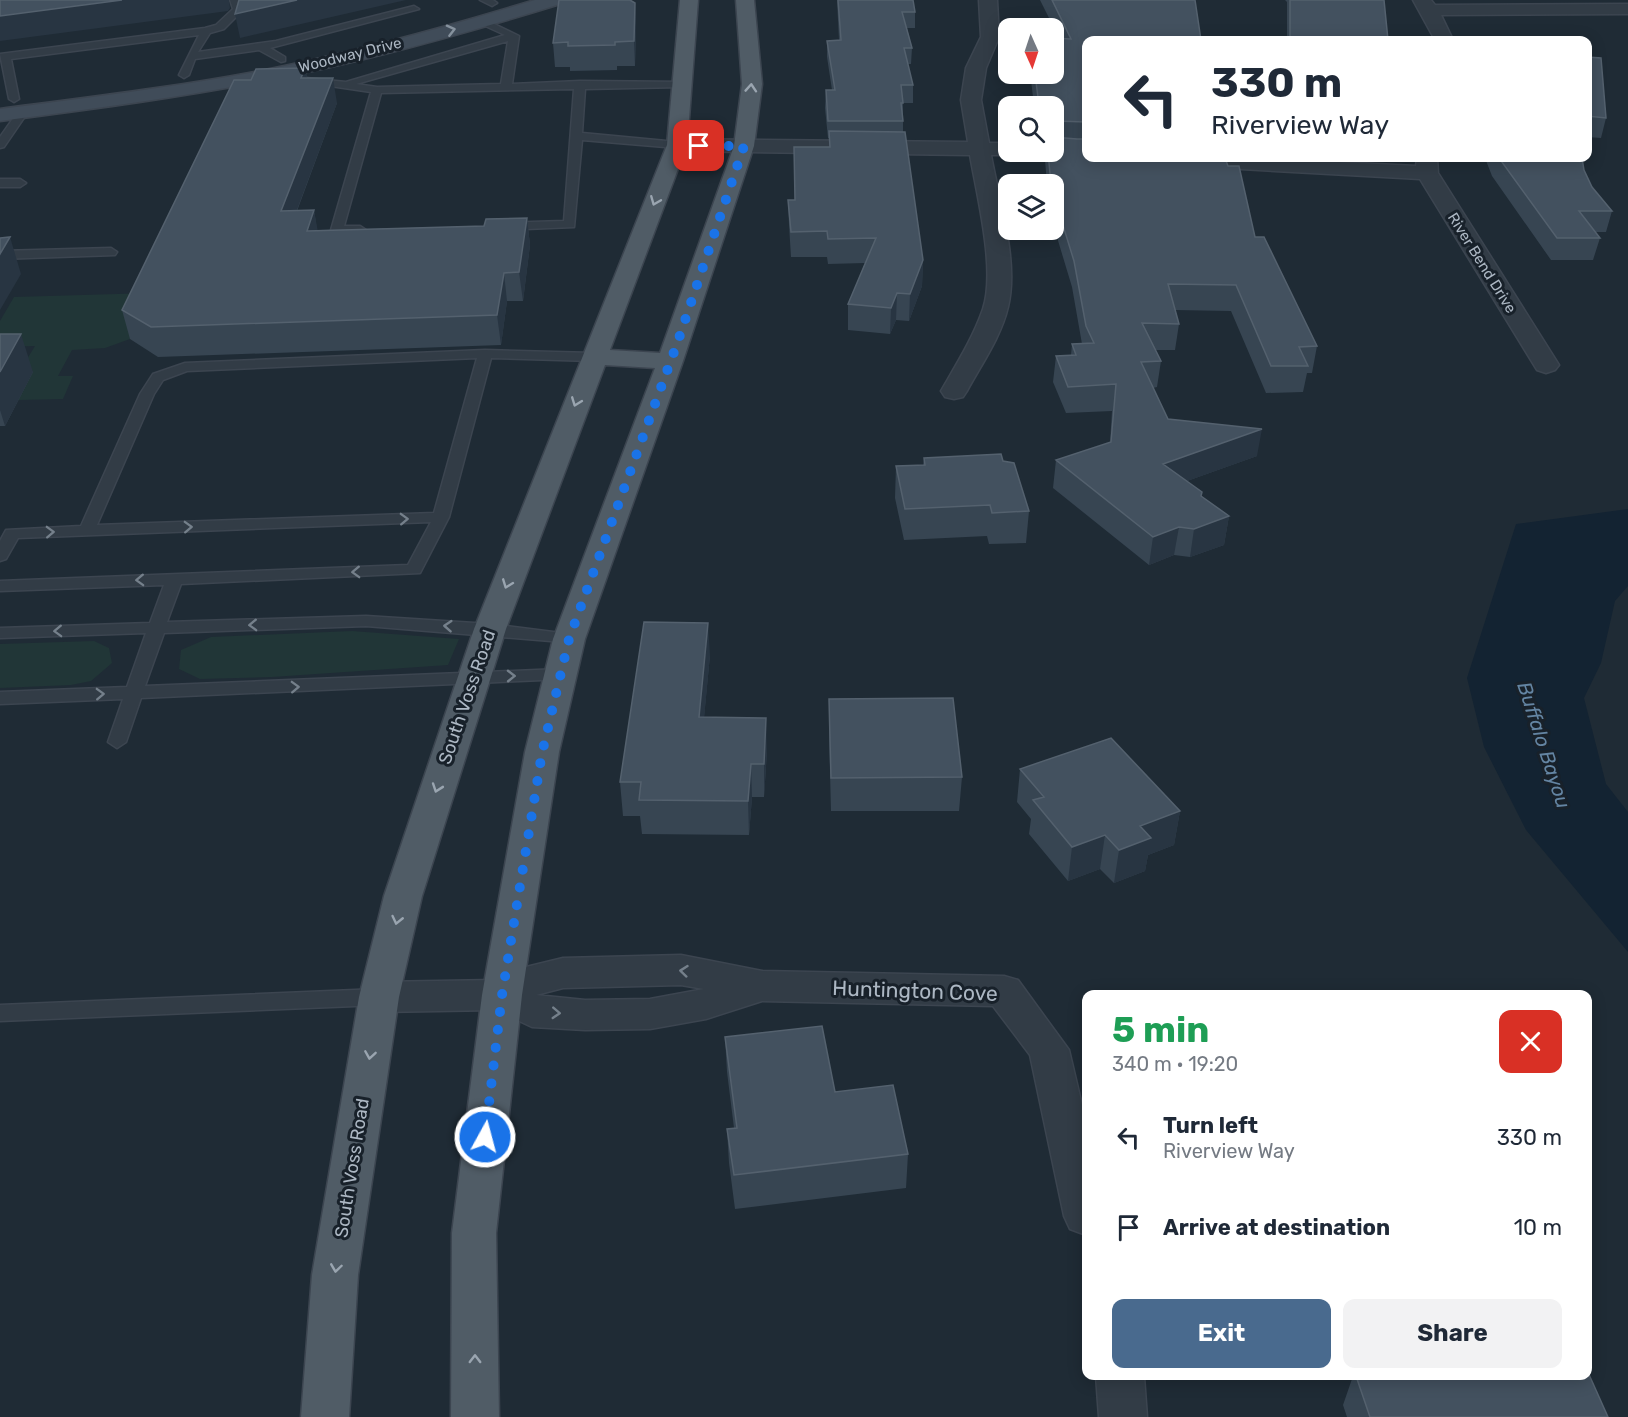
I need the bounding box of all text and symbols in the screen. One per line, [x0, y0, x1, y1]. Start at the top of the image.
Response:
north arrow [998, 18, 1064, 84]
map controls [998, 18, 1064, 240]
one-way arrow [446, 25, 456, 38]
street label: Woodway Drive [297, 34, 403, 76]
text: 330 m [1211, 58, 1342, 108]
icon: left [1112, 60, 1190, 138]
one-way arrow [744, 84, 757, 93]
button: search [998, 96, 1064, 162]
text: Riverview Way [1211, 109, 1389, 141]
pin [673, 120, 724, 171]
icon: arrive [682, 129, 715, 162]
button: layers [998, 174, 1064, 240]
one-way arrow [650, 195, 662, 206]
street label: River Bend Drive [1444, 209, 1520, 317]
one-way arrow [571, 396, 584, 407]
one-way arrow [399, 512, 408, 525]
one-way arrow [183, 520, 192, 533]
one-way arrow [45, 526, 54, 538]
one-way arrow [351, 566, 360, 579]
one-way arrow [136, 574, 145, 587]
one-way arrow [502, 578, 514, 589]
one-way arrow [249, 618, 258, 631]
one-way arrow [444, 620, 453, 633]
one-way arrow [54, 625, 63, 637]
street label: South Voss Road [434, 627, 500, 767]
one-way arrow [506, 670, 515, 683]
water label: Buffalo Bayou [1512, 679, 1576, 811]
one-way arrow [291, 681, 300, 694]
one-way arrow [96, 688, 105, 700]
one-way arrow [431, 782, 444, 793]
one-way arrow [391, 915, 404, 925]
one-way arrow [680, 965, 689, 978]
street label: Huntington Cove [832, 975, 998, 1006]
one-way arrow [551, 1007, 560, 1020]
text: 5 min [1112, 1008, 1209, 1051]
button: close [1499, 1010, 1562, 1073]
one-way arrow [364, 1050, 376, 1059]
text: 340 m · 19:20 [1112, 1052, 1238, 1076]
street label: South Voss Road [330, 1097, 374, 1239]
position arrow [453, 1105, 517, 1169]
text: Turn left [1163, 1112, 1258, 1139]
icon: left [1112, 1121, 1145, 1154]
text: 330 m [1497, 1124, 1562, 1151]
text: Riverview Way [1163, 1139, 1295, 1163]
icon: arrive [1112, 1211, 1145, 1244]
text: Arrive at destination [1163, 1214, 1390, 1241]
text: 10 m [1514, 1214, 1562, 1241]
one-way arrow [331, 1263, 343, 1272]
button: Exit [1112, 1299, 1331, 1368]
button: Share [1343, 1299, 1562, 1368]
one-way arrow [469, 1354, 481, 1363]

